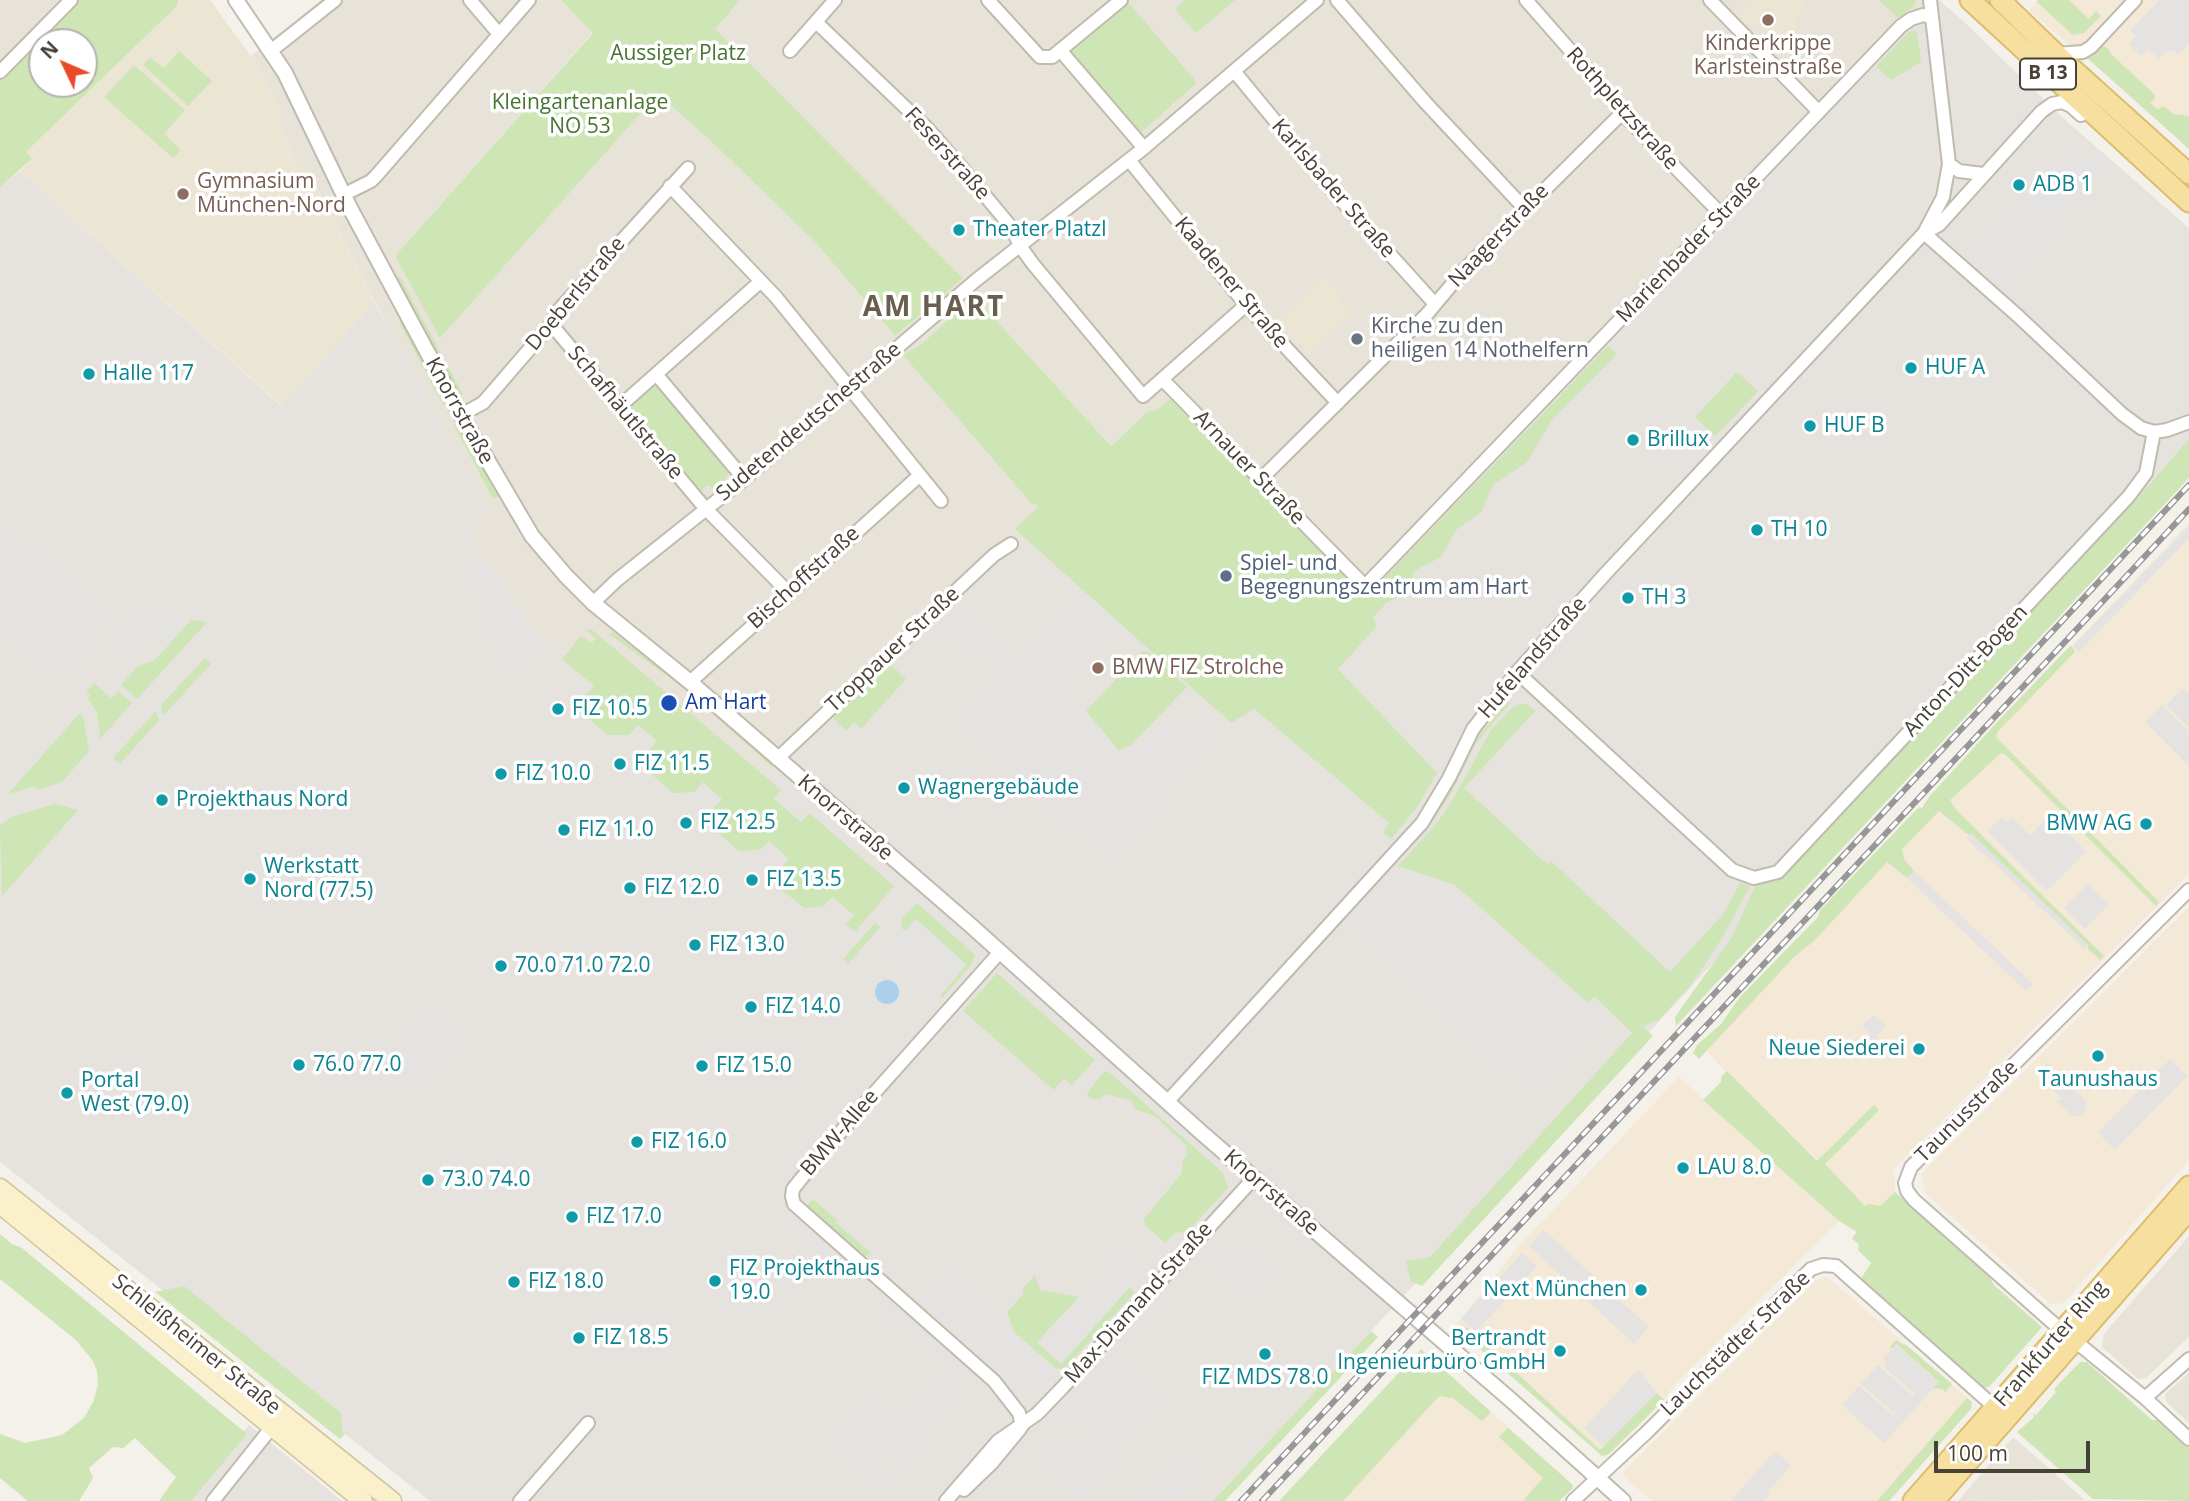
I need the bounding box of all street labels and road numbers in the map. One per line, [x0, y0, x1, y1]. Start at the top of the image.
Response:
street label: Rothpletzstraße [1560, 43, 1684, 175]
road number: B 13 [2020, 58, 2076, 90]
street label: Feserstraße [899, 103, 995, 205]
street label: Karlsbader Straße [1266, 114, 1400, 264]
street label: Marienbader Straße [1612, 170, 1766, 328]
street label: Naagerstraße [1444, 179, 1554, 293]
street label: Kaadener Straße [1169, 212, 1293, 354]
street label: Doeberlstraße [521, 232, 631, 356]
street label: Sudetendeutschestraße [711, 337, 907, 507]
street label: Schafhäutlstraße [562, 341, 688, 485]
street label: Knorrstraße [419, 353, 499, 469]
street label: Arnauer Straße [1188, 406, 1310, 530]
street label: Bischoffstraße [743, 521, 865, 635]
street label: Troppauer Straße [821, 582, 965, 718]
street label: Hufelandstraße [1473, 592, 1593, 724]
street label: Anton-Ditt-Bogen [1899, 600, 2033, 742]
street label: Knorrstraße [792, 770, 898, 866]
street label: Taunusstraße [1911, 1056, 2023, 1168]
street label: BMW-Allee [796, 1085, 884, 1181]
street label: Knorrstraße [1218, 1145, 1324, 1241]
street label: Max-Diamand-Straße [1060, 1217, 1218, 1389]
street label: Lauchstädter Straße [1656, 1266, 1816, 1422]
street label: Schleißheimer Straße [107, 1269, 285, 1421]
street label: Frankfurter Ring [1989, 1276, 2113, 1412]

